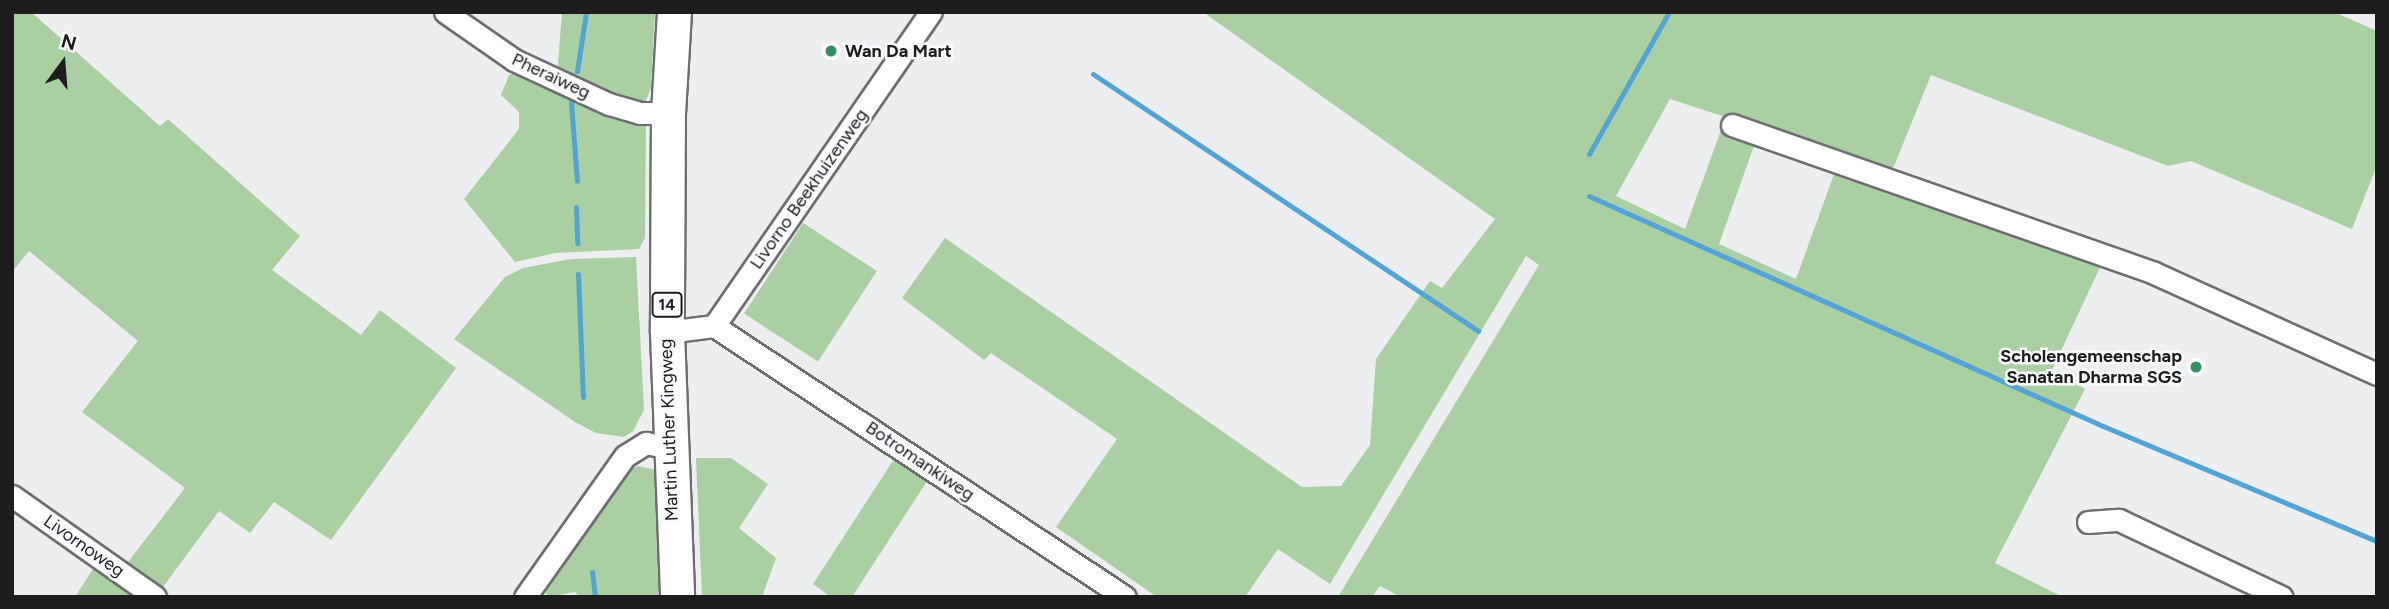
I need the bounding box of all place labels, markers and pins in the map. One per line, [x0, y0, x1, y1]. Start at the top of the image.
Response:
place label: Wan Da Mart [845, 40, 952, 62]
marker: Wan Da Mart [823, 43, 839, 59]
place label: Scholengemeenschap Sanatan Dharma SGS [2000, 346, 2182, 388]
marker: Scholengemeenschap Sanatan Dharma SGS [2188, 359, 2204, 375]

